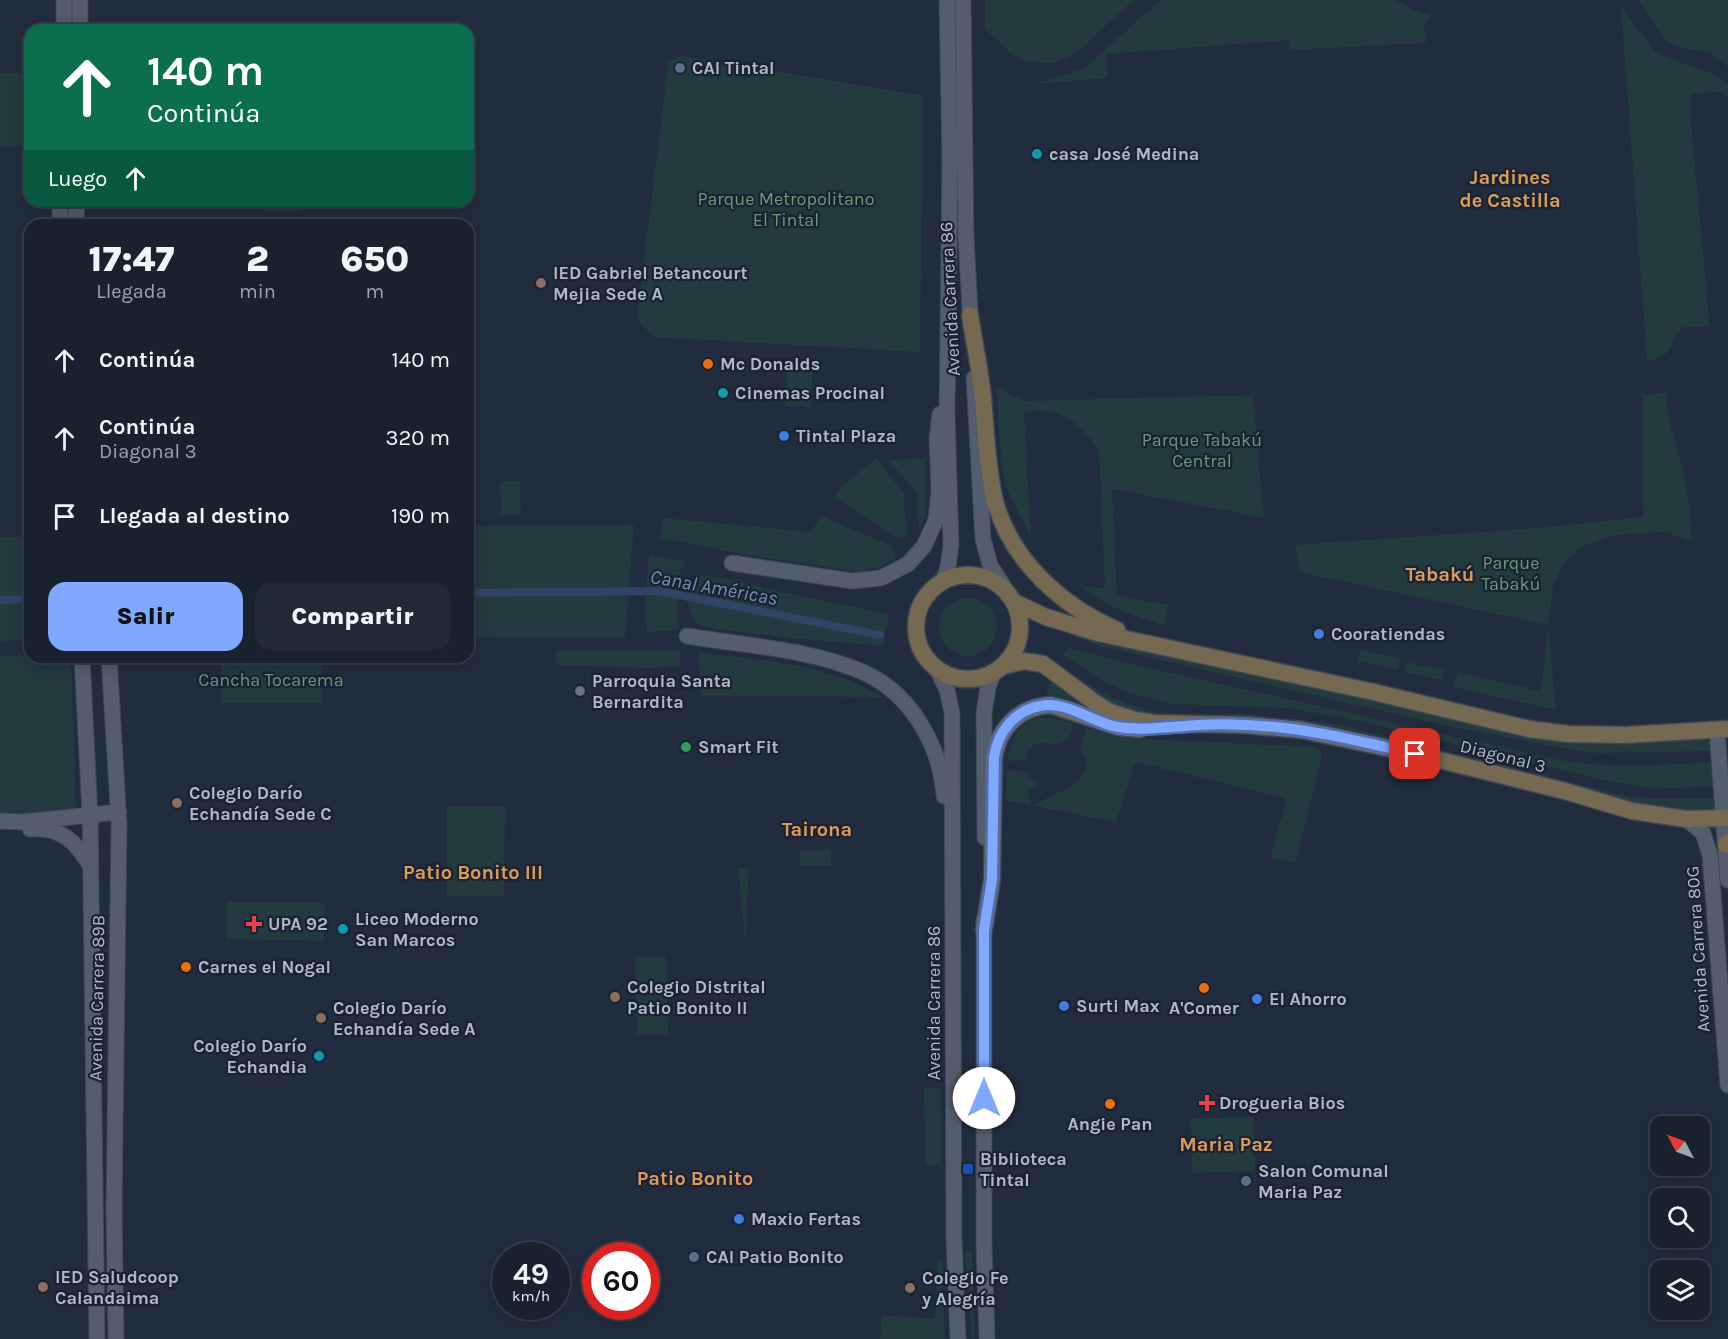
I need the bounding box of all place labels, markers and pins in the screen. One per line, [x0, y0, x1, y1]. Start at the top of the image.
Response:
place label: CAI Tintal [692, 57, 775, 79]
marker: CAI Tintal [673, 61, 687, 75]
place label: casa José Medina [1049, 143, 1199, 165]
marker: casa José Medina [1030, 147, 1044, 161]
place label: IED Gabriel Betancourt Mejia Sede A [553, 262, 747, 305]
marker: IED Gabriel Betancourt Mejia Sede A [534, 276, 548, 290]
place label: Mc Donalds [720, 353, 820, 375]
marker: Mc Donalds [701, 357, 715, 371]
place label: Cinemas Procinal [735, 382, 885, 404]
marker: Cinemas Procinal [716, 386, 730, 400]
place label: Tintal Plaza [796, 425, 896, 447]
marker: Tintal Plaza [777, 429, 791, 443]
place label: Cooratiendas [1331, 623, 1445, 645]
marker: Cooratiendas [1312, 627, 1326, 641]
place label: Parroquia Santa Bernardita [592, 670, 731, 713]
marker: Parroquia Santa Bernardita [573, 684, 587, 698]
pin [1389, 728, 1440, 779]
place label: Smart Fit [698, 736, 779, 758]
marker: Smart Fit [679, 740, 693, 754]
place label: Colegio Darío Echandía Sede C [189, 782, 332, 825]
marker: Colegio Darío Echandía Sede C [170, 796, 184, 810]
place label: Liceo Moderno San Marcos [355, 908, 479, 951]
place label: UPA 92 [268, 913, 328, 935]
marker: UPA 92 [245, 915, 263, 933]
marker: Liceo Moderno San Marcos [336, 922, 350, 936]
place label: Carnes el Nogal [198, 956, 331, 978]
marker: Carnes el Nogal [179, 960, 193, 974]
place label: Colegio Distrital Patio Bonito II [627, 976, 766, 1019]
marker: A'Comer [1197, 981, 1211, 995]
place label: El Ahorro [1269, 988, 1347, 1010]
marker: Colegio Distrital Patio Bonito II [608, 990, 622, 1004]
marker: El Ahorro [1250, 992, 1264, 1006]
place label: Surti Max [1076, 995, 1160, 1017]
place label: Colegio Darío Echandía Sede A [333, 997, 476, 1040]
place label: A'Comer [1169, 997, 1239, 1019]
marker: Surti Max [1057, 999, 1071, 1013]
marker: Colegio Darío Echandía Sede A [314, 1011, 328, 1025]
place label: Colegio Darío Echandia [193, 1035, 307, 1078]
marker: Colegio Darío Echandia [312, 1049, 326, 1063]
place label: Drogueria Bios [1219, 1092, 1345, 1114]
marker: Drogueria Bios [1200, 1096, 1214, 1110]
marker: Angie Pan [1103, 1097, 1117, 1111]
place label: Angie Pan [1067, 1113, 1153, 1135]
place label: Biblioteca Tintal [980, 1148, 1067, 1191]
place label: Salon Comunal Maria Paz [1258, 1160, 1389, 1203]
marker: Biblioteca Tintal [961, 1162, 975, 1176]
marker: Salon Comunal Maria Paz [1239, 1174, 1253, 1188]
place label: Maxio Fertas [751, 1208, 861, 1230]
marker: Maxio Fertas [732, 1212, 746, 1226]
place label: CAI Patio Bonito [706, 1246, 844, 1268]
marker: CAI Patio Bonito [687, 1250, 701, 1264]
place label: IED Saludcoop Calandaima [55, 1266, 179, 1309]
place label: Colegio Fe y Alegría [922, 1267, 1009, 1310]
marker: IED Saludcoop Calandaima [36, 1280, 50, 1294]
marker: Colegio Fe y Alegría [903, 1281, 917, 1295]

